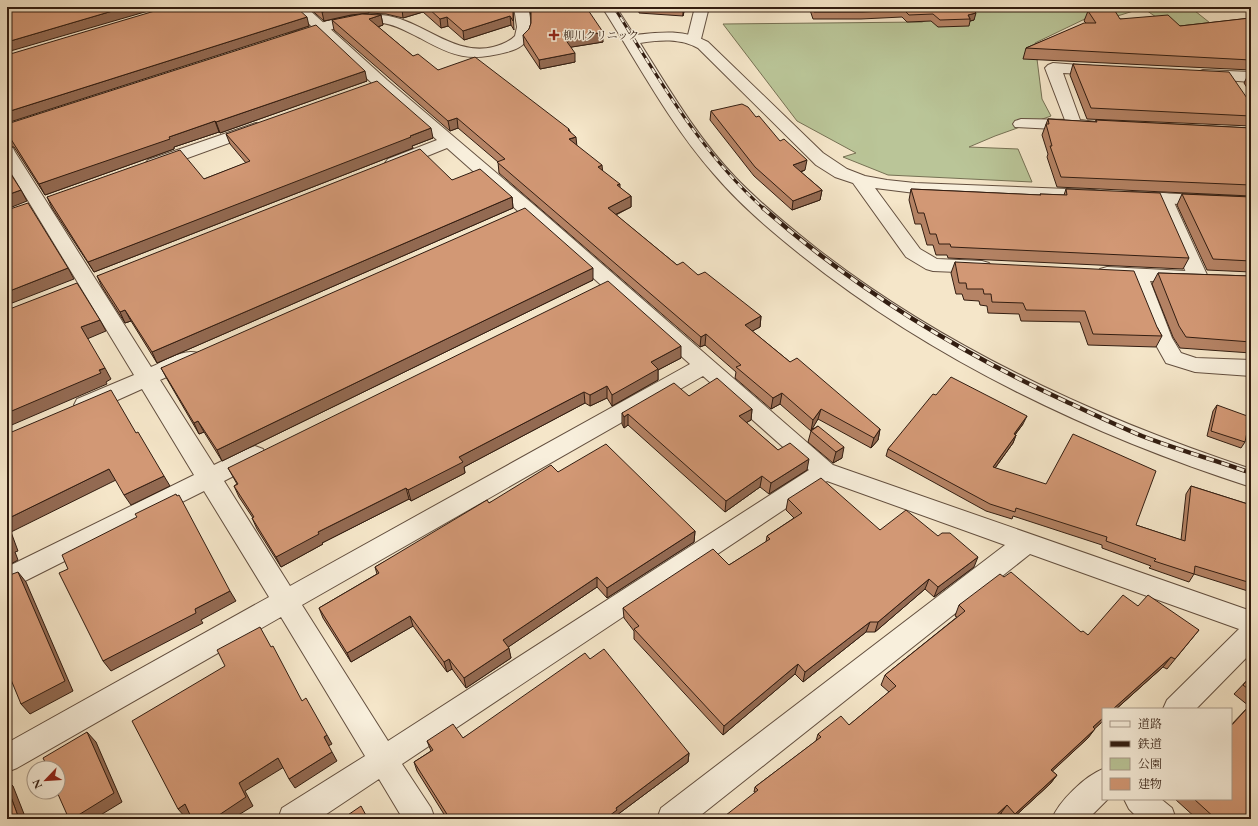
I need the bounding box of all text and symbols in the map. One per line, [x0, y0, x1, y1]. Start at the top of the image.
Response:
place label: 柳川クリニック [563, 28, 639, 42]
marker: 柳川クリニック [548, 29, 560, 41]
legend [1102, 708, 1232, 800]
text: 道路 [1138, 716, 1162, 732]
text: 鉄道 [1137, 736, 1162, 752]
text: 公園 [1138, 756, 1162, 772]
north arrow [26, 760, 66, 800]
text: 建物 [1138, 776, 1162, 792]
text: N [29, 777, 45, 791]

